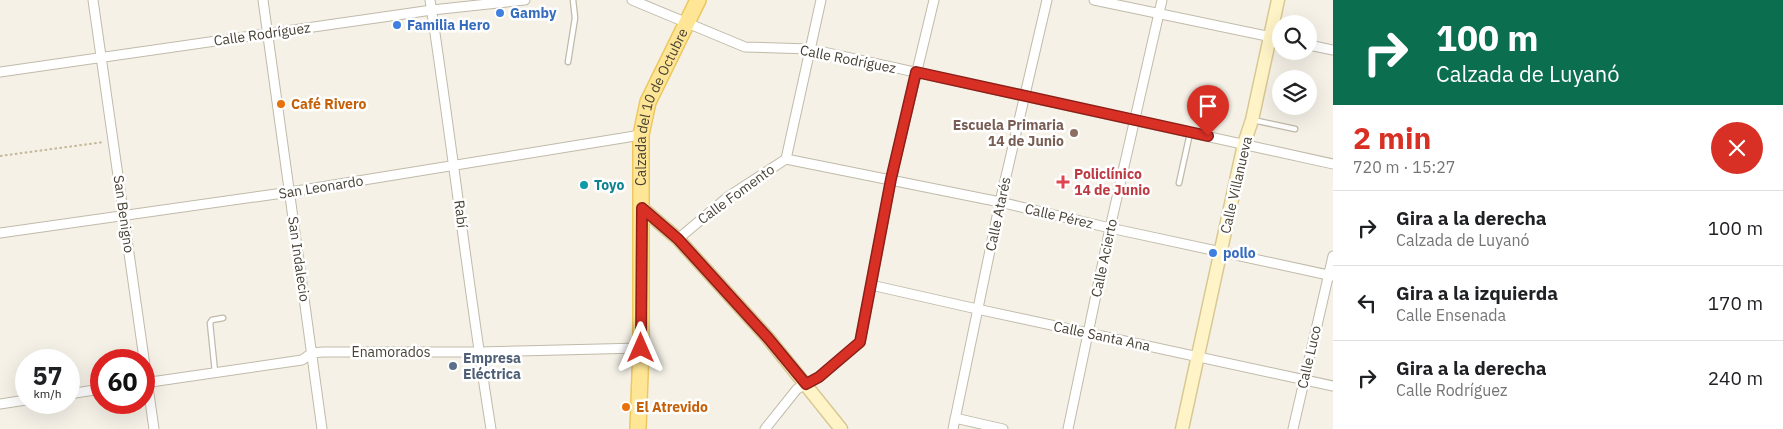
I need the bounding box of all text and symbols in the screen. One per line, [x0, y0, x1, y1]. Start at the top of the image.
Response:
place label: Gamby [510, 4, 557, 22]
marker: Gamby [494, 7, 506, 19]
map controls [1272, 15, 1317, 115]
button: search [1272, 15, 1317, 60]
text: 100 m [1436, 15, 1539, 61]
place label: Familia Hero [407, 16, 490, 34]
street label: Calle Rodríguez [212, 18, 312, 50]
marker: Familia Hero [391, 19, 403, 31]
icon: right [1353, 20, 1418, 85]
street label: Calzada del 10 de Octubre [632, 25, 692, 186]
street label: Calle Rodríguez [798, 41, 898, 77]
text: Calzada de Luyanó [1436, 59, 1620, 88]
button: layers [1272, 70, 1317, 115]
pin [1187, 85, 1229, 136]
icon: arrive [1194, 92, 1222, 120]
place label: Café Rivero [291, 95, 367, 113]
marker: Café Rivero [275, 98, 287, 110]
place label: Escuela Primaria 14 de Junio [953, 116, 1064, 150]
text: 2 min [1353, 118, 1431, 157]
button: close [1711, 122, 1763, 174]
marker: Escuela Primaria 14 de Junio [1068, 127, 1080, 139]
street label: Calle Villanueva [1216, 134, 1256, 235]
text: 720 m · 15:27 [1353, 157, 1455, 177]
street label: Calle Fomento [694, 160, 778, 228]
place label: Policlínico 14 de Junio [1074, 165, 1150, 199]
street label: San Leonardo [277, 171, 365, 203]
street label: San Benigno [110, 174, 138, 254]
street label: Calle Atarés [981, 175, 1015, 253]
marker: Policlínico 14 de Junio [1056, 175, 1070, 189]
place label: Toyo [594, 176, 624, 194]
marker: Toyo [578, 179, 590, 191]
street label: Rabí [450, 199, 472, 229]
street label: Calle Pérez [1023, 199, 1096, 233]
text: Gira a la derecha [1396, 206, 1547, 230]
icon: right [1353, 214, 1381, 242]
street label: San Indalecio [284, 215, 314, 303]
text: 100 m [1708, 216, 1763, 240]
street label: Calle Acierto [1087, 217, 1121, 299]
text: Calzada de Luyanó [1396, 230, 1530, 250]
place label: pollo [1223, 244, 1256, 262]
marker: pollo [1207, 247, 1219, 259]
text: Gira a la izquierda [1396, 281, 1558, 305]
icon: left [1353, 289, 1381, 317]
text: 170 m [1708, 291, 1763, 315]
text: Calle Ensenada [1396, 305, 1506, 325]
street label: Calle Santa Ana [1052, 317, 1152, 355]
position arrow [614, 321, 666, 373]
street label: Calle Luco [1293, 323, 1325, 390]
street label: Enamorados [352, 343, 431, 361]
speed limit sign: 60 [90, 349, 155, 414]
place label: Empresa Eléctrica [463, 349, 521, 383]
text: Gira a la derecha [1396, 356, 1547, 380]
text: 57 [32, 359, 63, 392]
marker: Empresa Eléctrica [447, 360, 459, 372]
icon: right [1353, 364, 1381, 392]
text: 240 m [1708, 366, 1763, 390]
text: Calle Rodríguez [1396, 380, 1507, 400]
text: km/h [33, 386, 62, 401]
place label: El Atrevido [636, 398, 708, 416]
marker: El Atrevido [620, 401, 632, 413]

